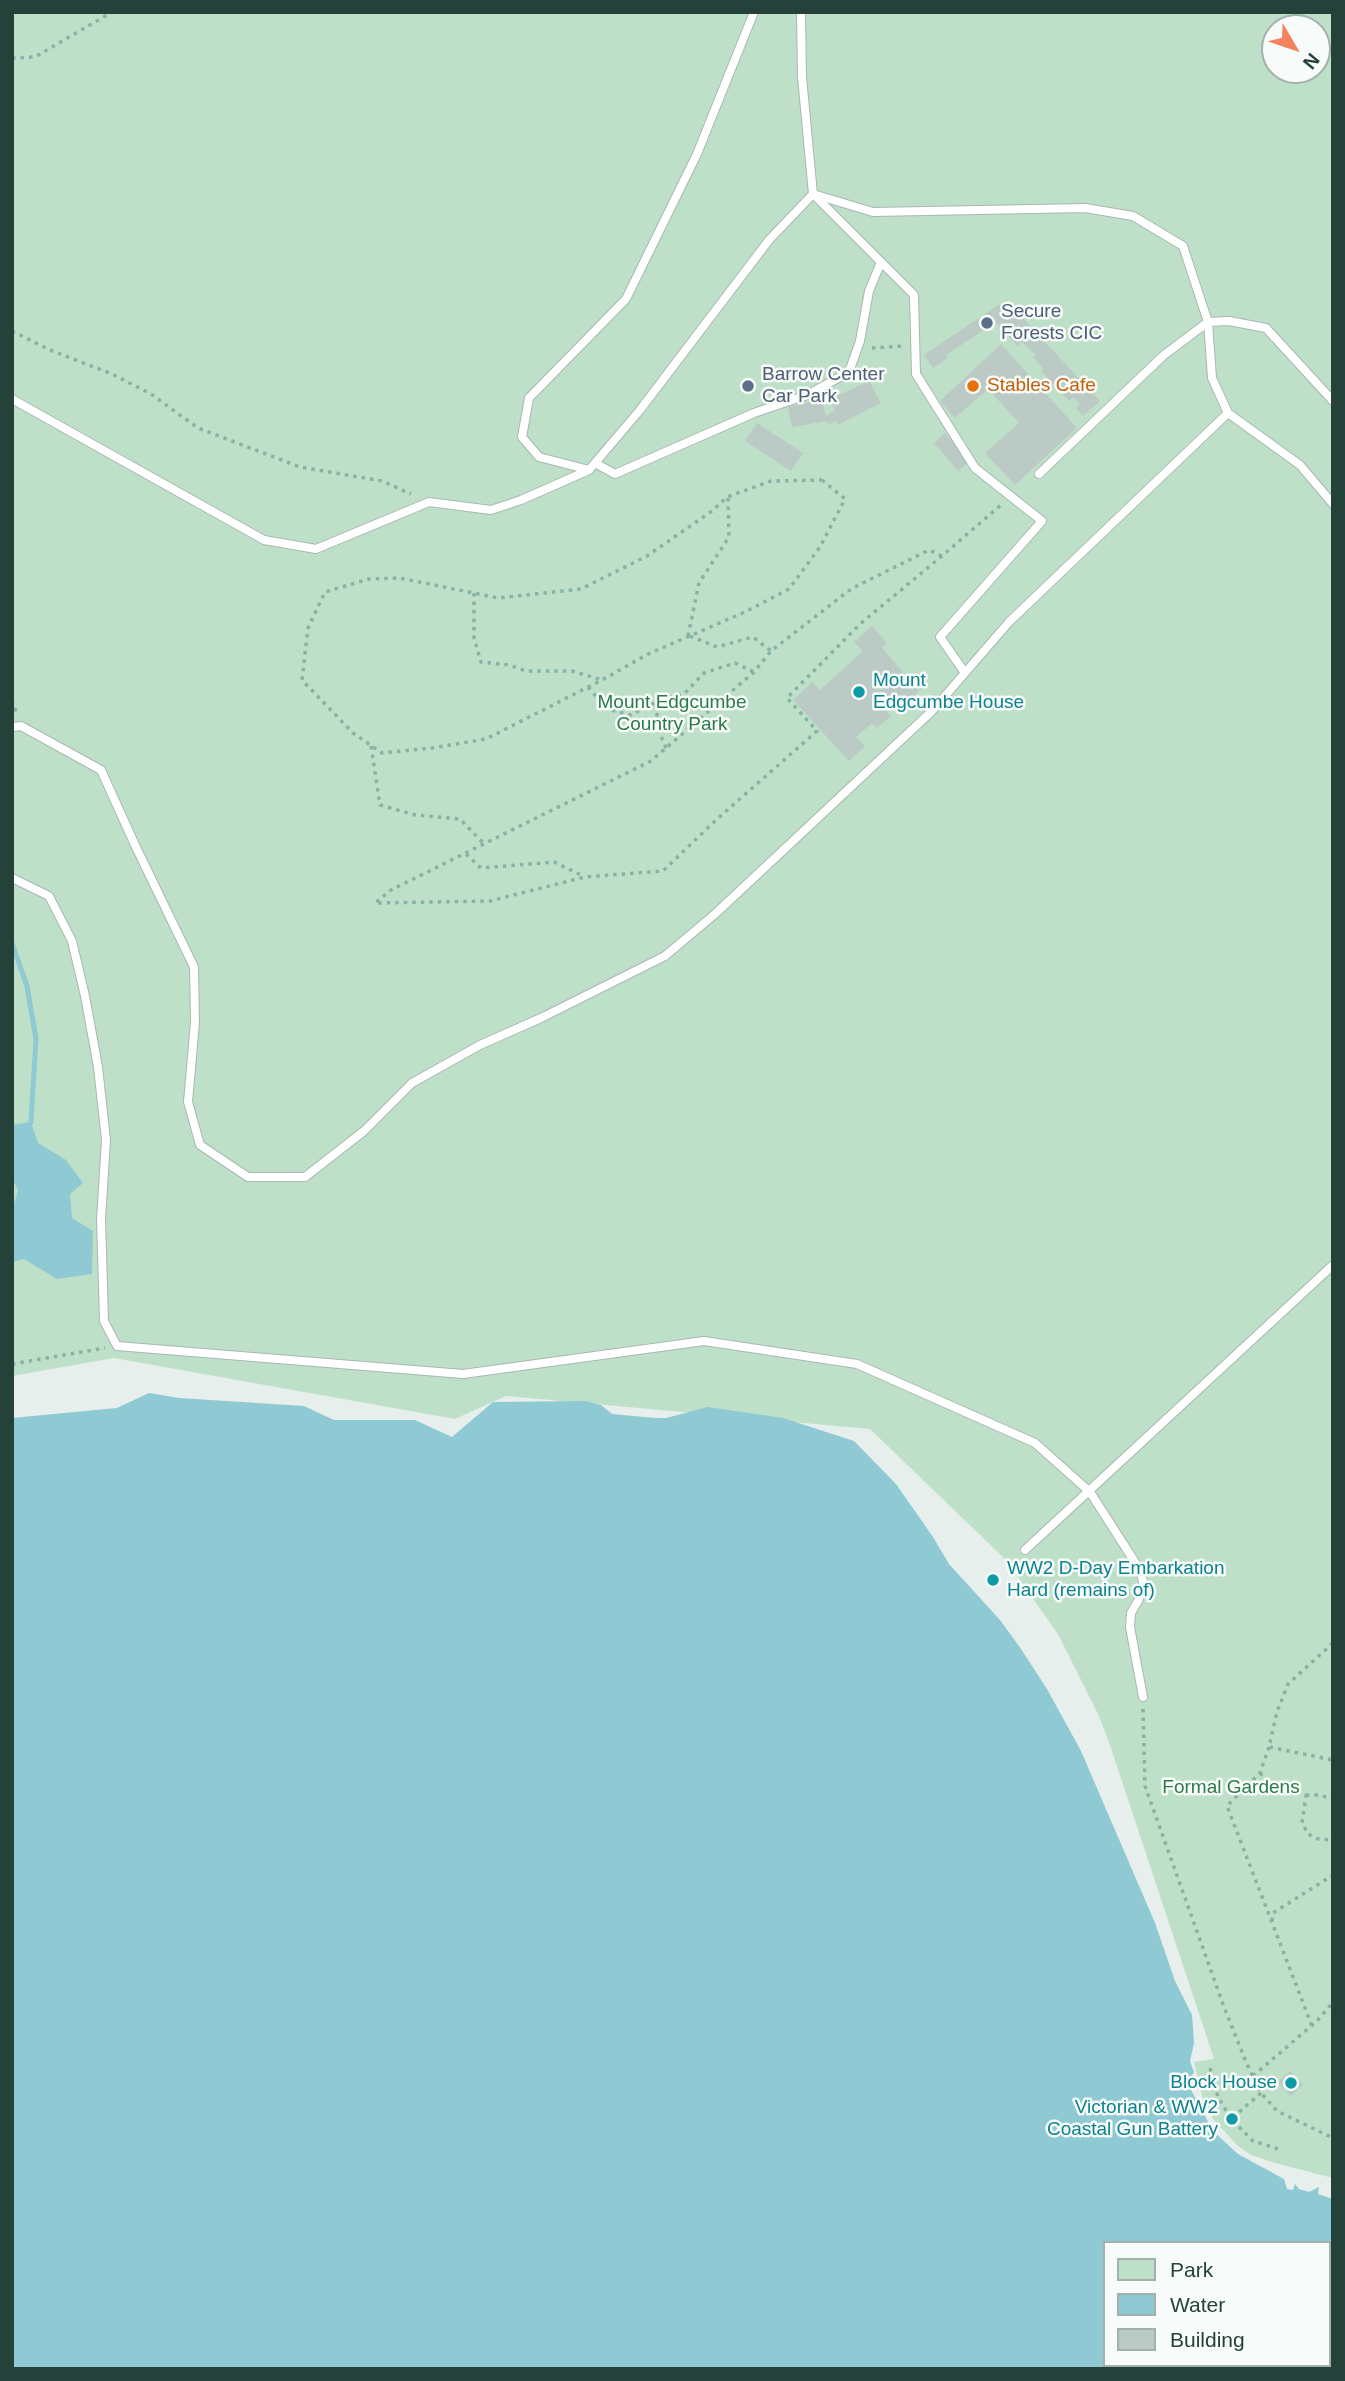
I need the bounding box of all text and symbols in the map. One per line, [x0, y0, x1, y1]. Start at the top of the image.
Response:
north arrow [1261, 14, 1331, 84]
text: N [1299, 49, 1324, 73]
place label: Secure Forests CIC [1001, 301, 1102, 345]
marker: Secure Forests CIC [979, 315, 995, 331]
place label: Barrow Center Car Park [762, 364, 884, 408]
place label: Stables Cafe [987, 375, 1096, 397]
marker: Barrow Center Car Park [740, 378, 756, 394]
marker: Stables Cafe [965, 378, 981, 394]
place label: Mount Edgcumbe House [873, 670, 1024, 714]
marker: Mount Edgcumbe House [851, 684, 867, 700]
park label: Mount Edgcumbe Country Park [598, 692, 746, 736]
place label: WW2 D-Day Embarkation Hard (remains of) [1007, 1558, 1224, 1602]
marker: WW2 D-Day Embarkation Hard (remains of) [985, 1572, 1001, 1588]
park label: Formal Gardens [1162, 1777, 1300, 1799]
place label: Block House [1170, 2072, 1277, 2094]
marker: Block House [1283, 2075, 1299, 2091]
place label: Victorian & WW2 Coastal Gun Battery [1047, 2097, 1218, 2141]
marker: Victorian & WW2 Coastal Gun Battery [1224, 2111, 1240, 2127]
legend [1104, 2241, 1331, 2367]
text: Park [1170, 2258, 1213, 2281]
text: Water [1170, 2293, 1225, 2316]
text: Building [1170, 2328, 1245, 2351]

